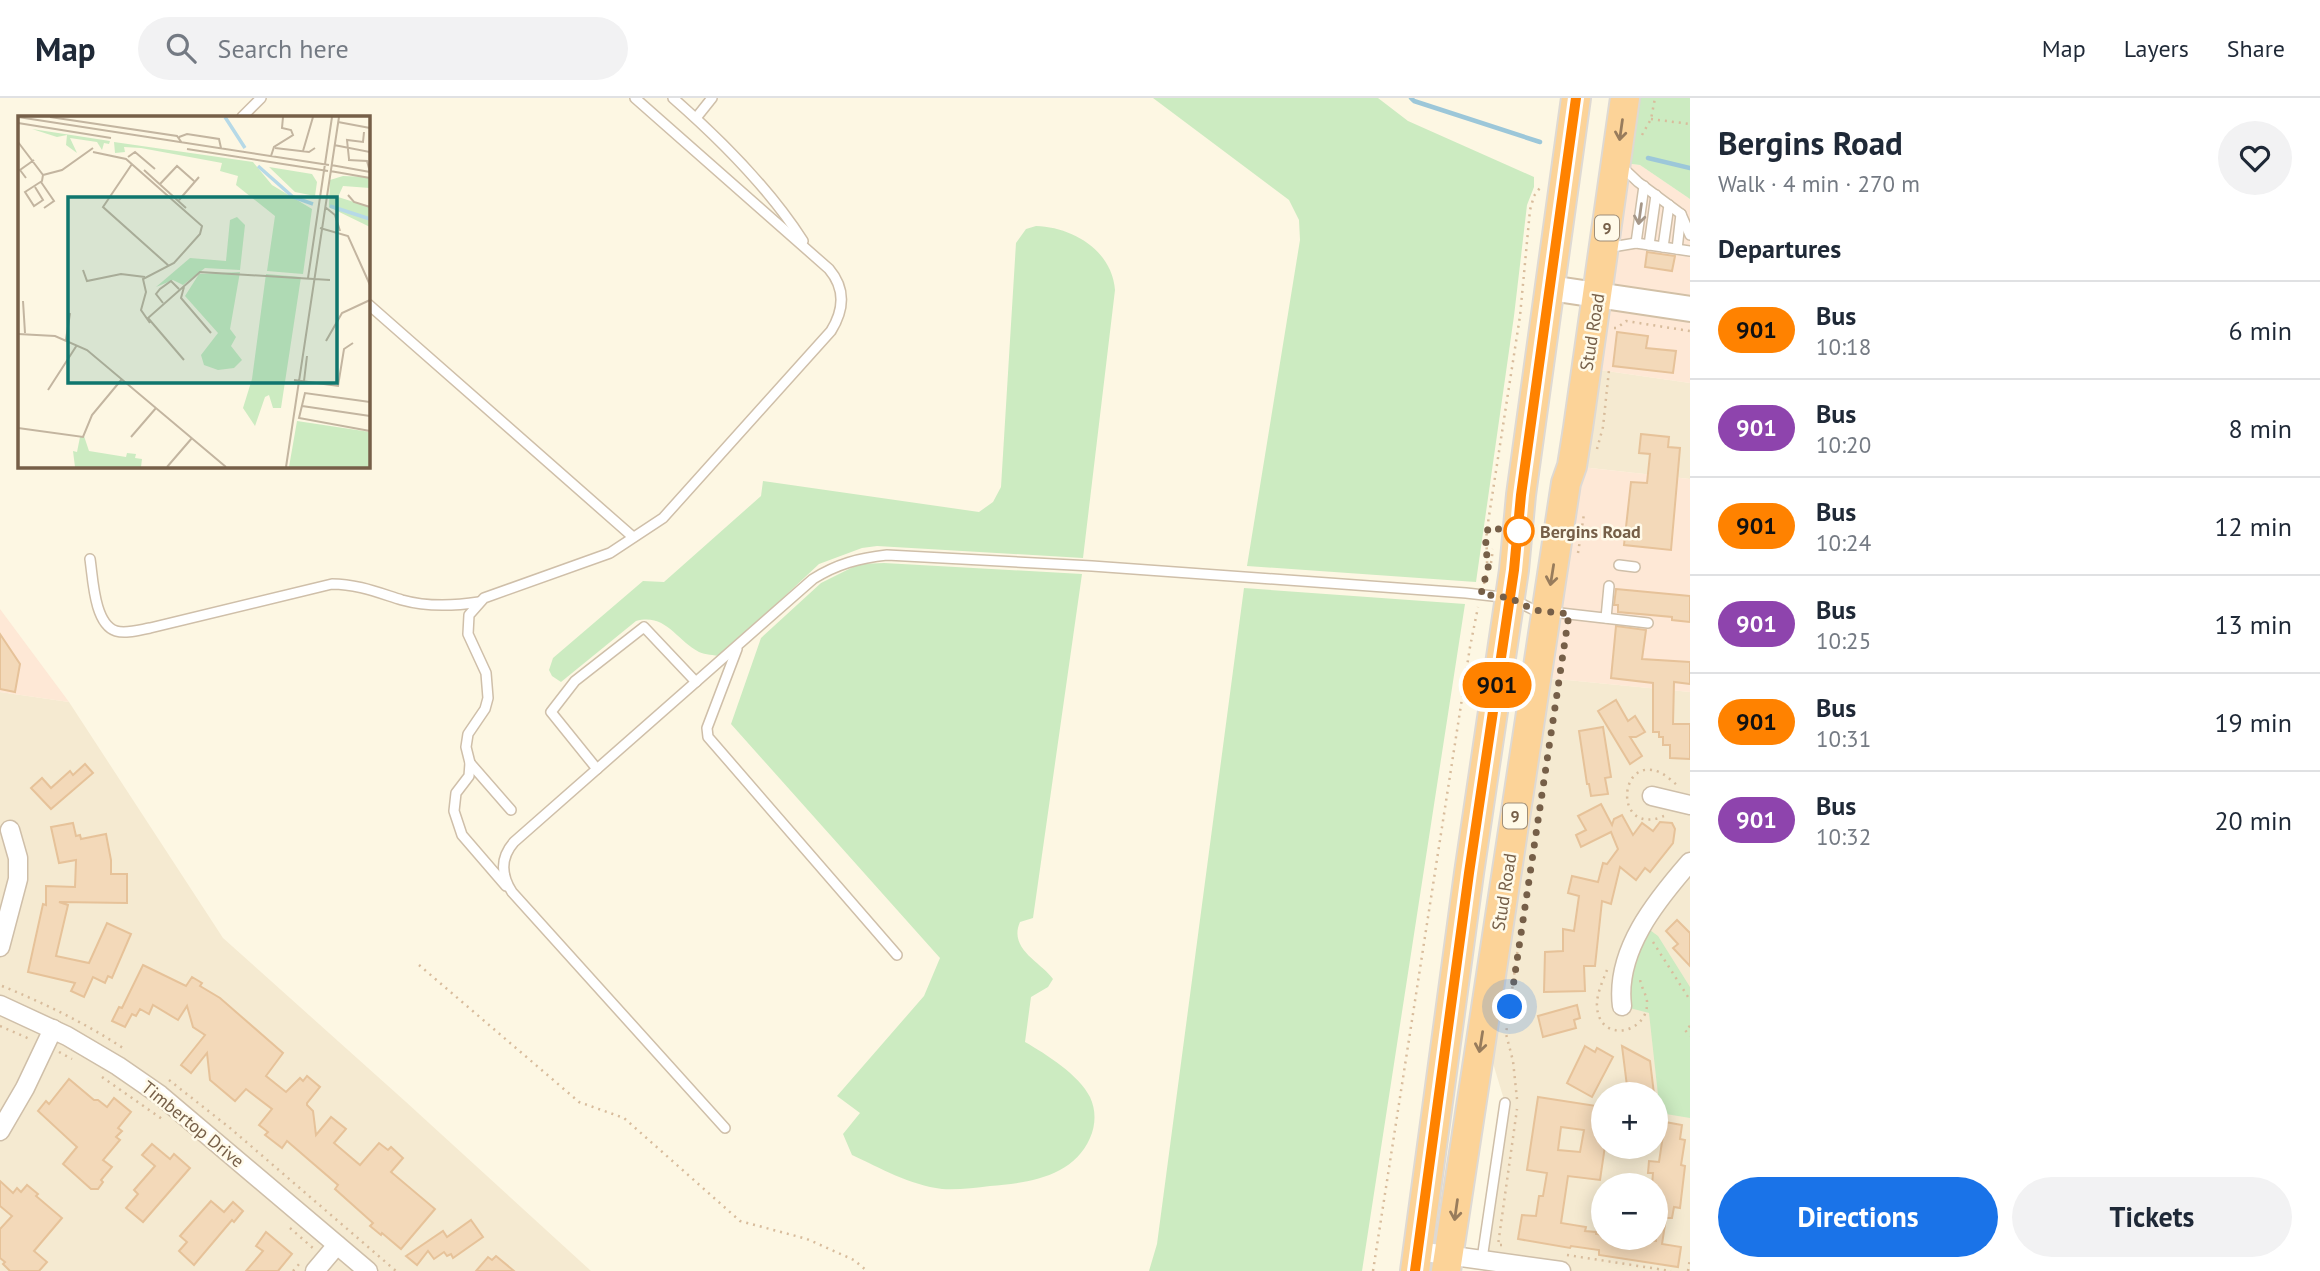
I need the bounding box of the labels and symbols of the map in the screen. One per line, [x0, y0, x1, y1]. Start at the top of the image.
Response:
inset map [18, 116, 369, 467]
one-way arrow [1614, 118, 1627, 141]
one-way arrow [1633, 203, 1646, 225]
road number: 9 [1595, 216, 1619, 240]
street label: Stud Road [1575, 292, 1609, 372]
marker: Bergins Road [1504, 516, 1534, 546]
place label: Bergins Road [1540, 520, 1641, 543]
one-way arrow [1545, 563, 1558, 586]
line badge: 901 [1457, 662, 1537, 708]
road number: 9 [1503, 804, 1527, 828]
street label: Stud Road [1487, 852, 1521, 932]
your location [1492, 989, 1527, 1024]
one-way arrow [1474, 1030, 1487, 1053]
street label: Timbertop Drive [137, 1076, 249, 1172]
one-way arrow [1449, 1198, 1462, 1220]

